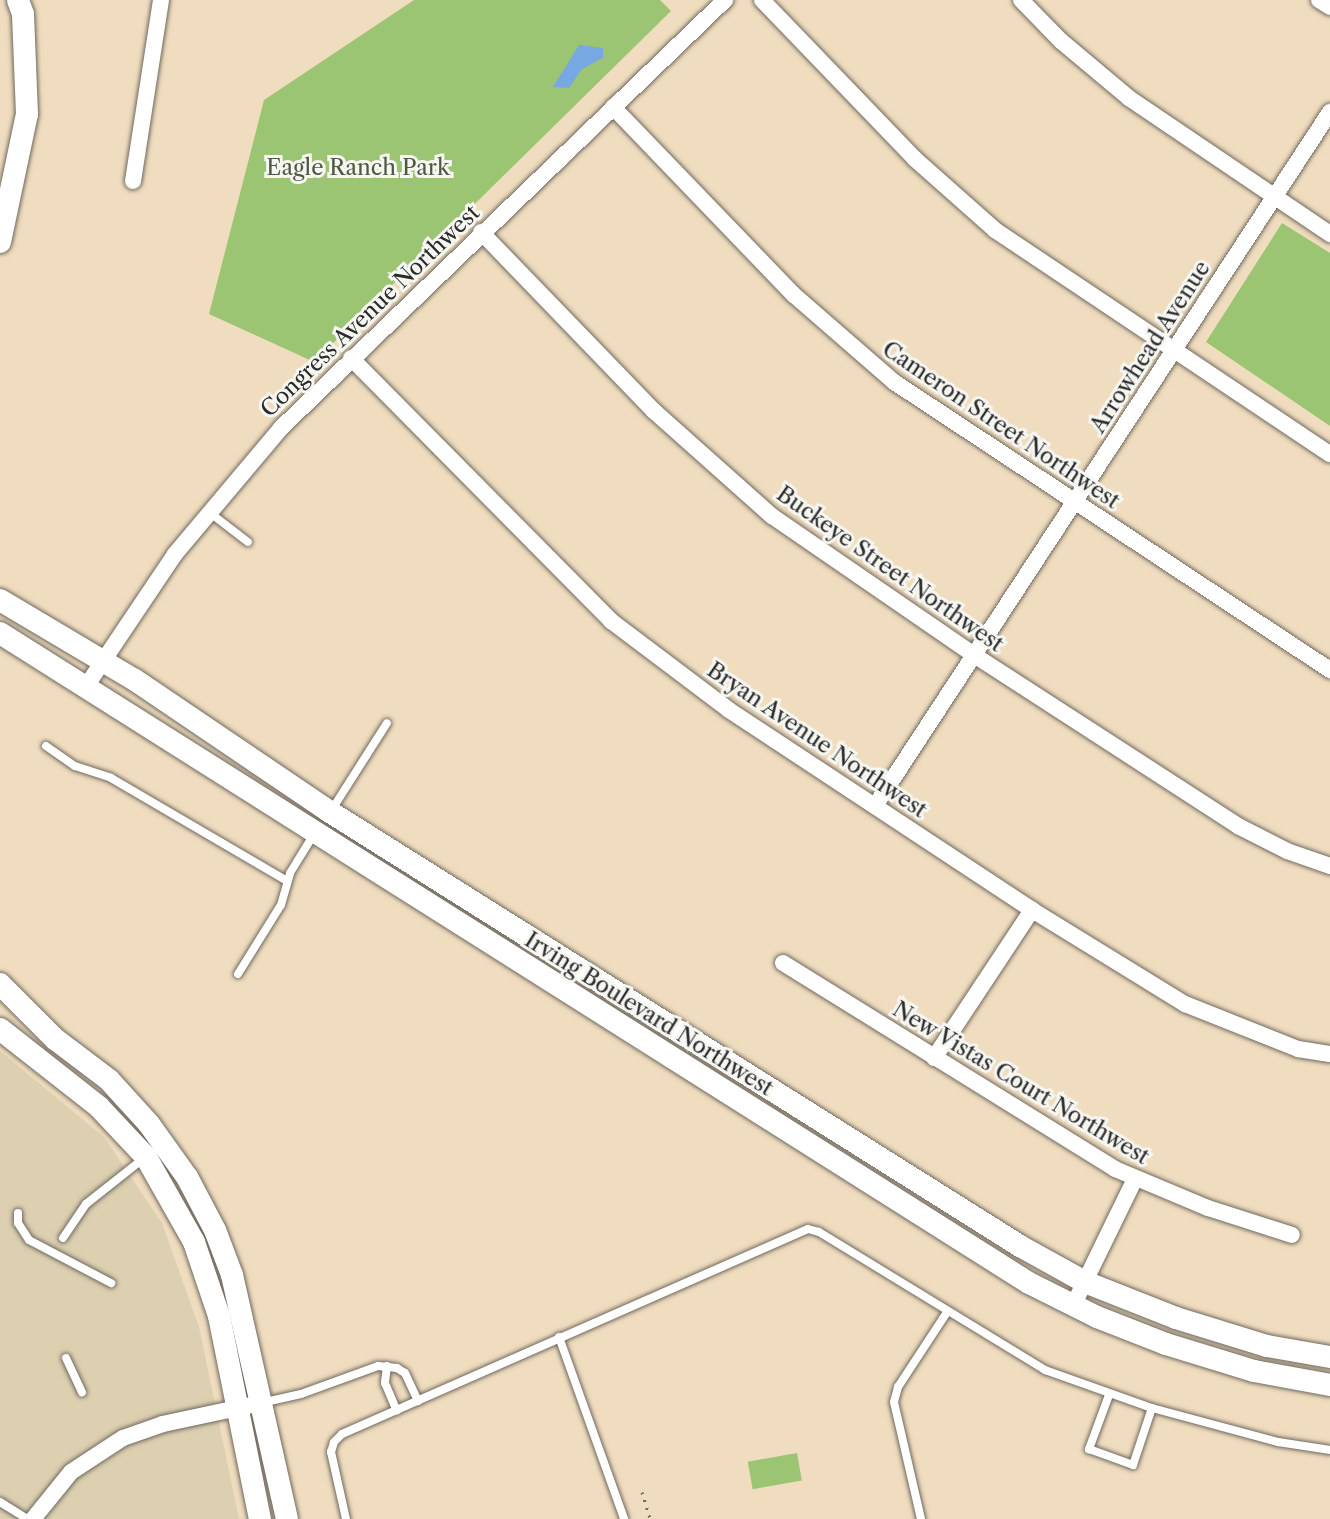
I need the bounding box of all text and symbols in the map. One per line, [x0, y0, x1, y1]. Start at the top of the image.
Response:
park label: Eagle Ranch Park [266, 155, 450, 181]
street label: Congress Avenue Northwest [255, 199, 485, 423]
street label: Arrowhead Avenue [1084, 256, 1216, 438]
street label: Cameron Street Northwest [877, 336, 1125, 514]
street label: Buckeye Street Northwest [772, 481, 1008, 657]
street label: Bryan Avenue Northwest [702, 656, 932, 824]
street label: Irving Boulevard Northwest [520, 927, 778, 1101]
street label: New Vistas Court Northwest [887, 995, 1155, 1171]

